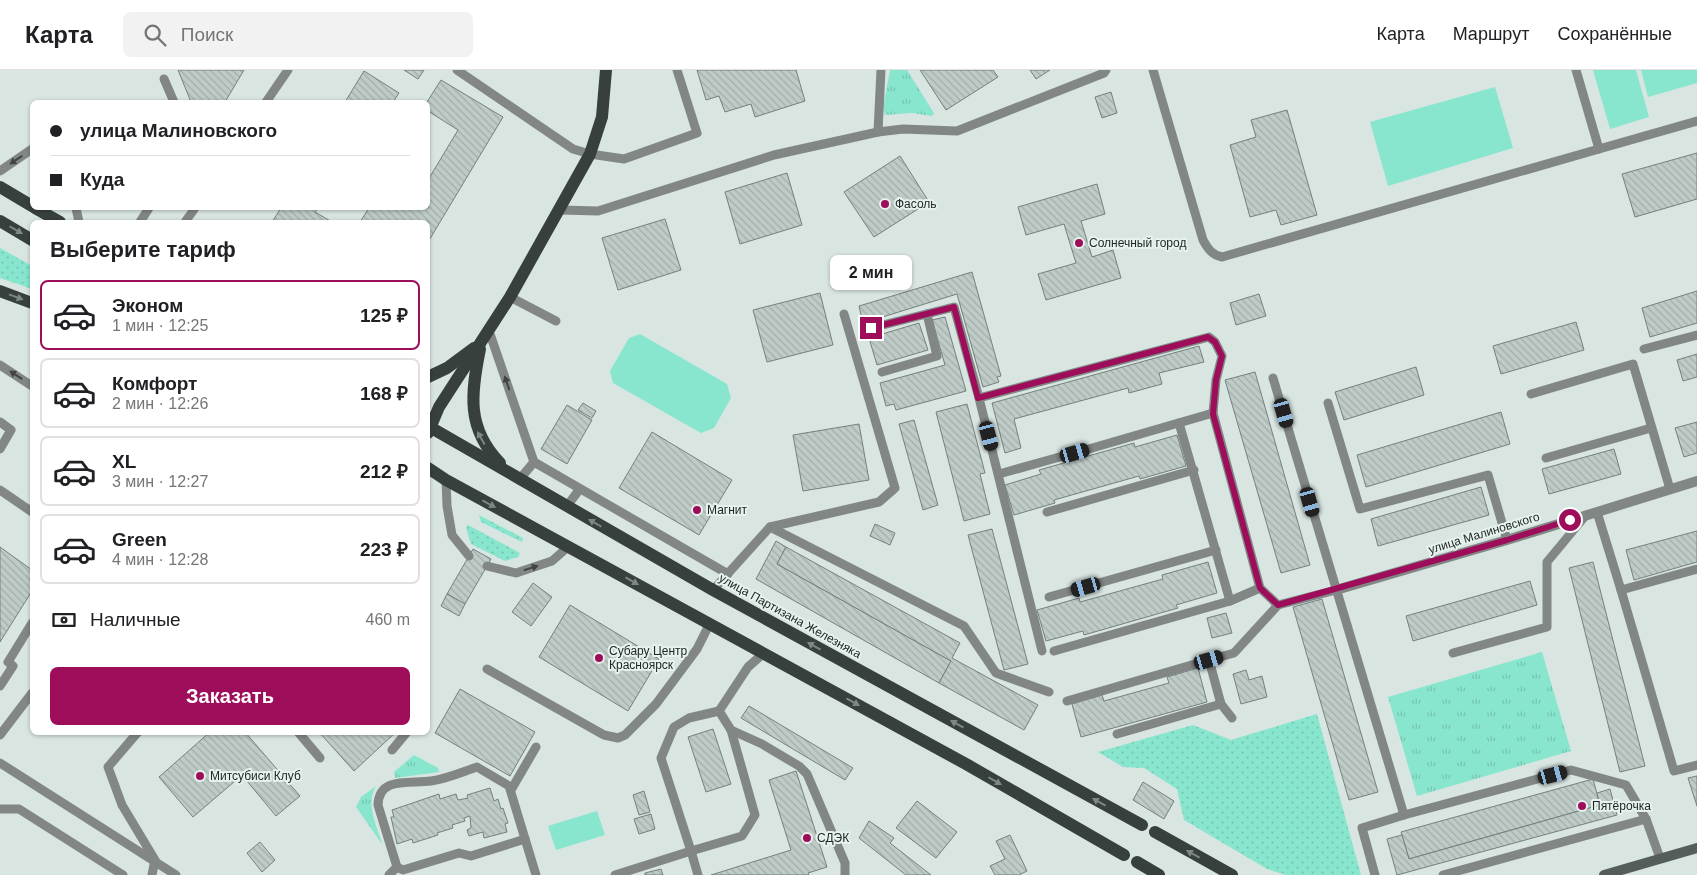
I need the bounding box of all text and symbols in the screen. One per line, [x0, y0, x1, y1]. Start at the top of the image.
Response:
search box [123, 12, 473, 57]
text: Карта [25, 21, 93, 48]
icon: search [141, 21, 169, 49]
text: Поиск [181, 24, 233, 45]
text: Карта [1377, 24, 1425, 44]
text: Маршрут [1453, 24, 1529, 44]
text: Сохранённые [1557, 24, 1672, 44]
text: улица Малиновского [80, 120, 277, 141]
one-way arrow [10, 155, 23, 165]
text: Куда [80, 169, 124, 190]
place label: Фасоль [895, 197, 937, 211]
marker: Фасоль [879, 198, 891, 210]
one-way arrow [10, 226, 23, 235]
place label: Солнечный город [1089, 236, 1186, 250]
text: Выберите тариф [50, 237, 236, 262]
marker: Солнечный город [1073, 237, 1085, 249]
callout: 2 мин [830, 256, 912, 290]
text: 2 мин [849, 264, 893, 281]
one-way arrow [9, 293, 24, 301]
icon: car [52, 293, 97, 338]
text: Эконом [112, 295, 183, 316]
text: 125 ₽ [360, 305, 408, 326]
text: 1 мин · 12:25 [112, 317, 208, 334]
route end [860, 317, 882, 339]
one-way arrow [10, 371, 23, 380]
icon: car [52, 371, 97, 416]
text: Комфорт [112, 373, 197, 394]
one-way arrow [502, 375, 510, 390]
text: 168 ₽ [360, 383, 408, 404]
text: 2 мин · 12:26 [112, 395, 208, 412]
car [1272, 397, 1295, 429]
car [977, 420, 1000, 452]
one-way arrow [477, 432, 486, 445]
car [1058, 442, 1091, 464]
icon: car [52, 449, 97, 494]
text: XL [112, 451, 136, 472]
text: 212 ₽ [360, 461, 408, 482]
text: 3 мин · 12:27 [112, 473, 208, 490]
car [1298, 486, 1321, 518]
one-way arrow [483, 499, 496, 508]
place label: Магнит [707, 503, 748, 517]
marker: Магнит [691, 504, 703, 516]
street label: улица Малиновского [1427, 509, 1541, 557]
route start [1559, 509, 1581, 531]
one-way arrow [589, 518, 602, 527]
icon: car [52, 527, 97, 572]
text: Green [112, 529, 167, 550]
text: 223 ₽ [360, 539, 408, 560]
text: 4 мин · 12:28 [112, 551, 208, 568]
one-way arrow [523, 564, 538, 571]
street label: улица Партизана Железняка [716, 571, 864, 661]
car [1069, 576, 1102, 598]
one-way arrow [625, 577, 640, 585]
icon: cash [50, 606, 78, 634]
text: Наличные [90, 609, 181, 630]
text: 460 m [366, 611, 410, 628]
one-way arrow [808, 641, 821, 650]
place label: Субару Центр Красноярск [609, 644, 688, 672]
car [1192, 649, 1225, 671]
marker: Субару Центр Красноярск [593, 652, 605, 664]
button: Заказать [50, 667, 410, 725]
one-way arrow [846, 698, 860, 706]
one-way arrow [949, 720, 964, 728]
car [1536, 764, 1569, 786]
place label: Митсубиси Клуб [210, 769, 301, 783]
marker: Митсубиси Клуб [194, 770, 206, 782]
one-way arrow [988, 776, 1001, 785]
one-way arrow [1092, 798, 1106, 806]
place label: Пятёрочка [1592, 799, 1651, 813]
marker: Пятёрочка [1576, 800, 1588, 812]
place label: СДЭК [817, 831, 849, 845]
marker: СДЭК [801, 832, 813, 844]
one-way arrow [1187, 849, 1200, 858]

